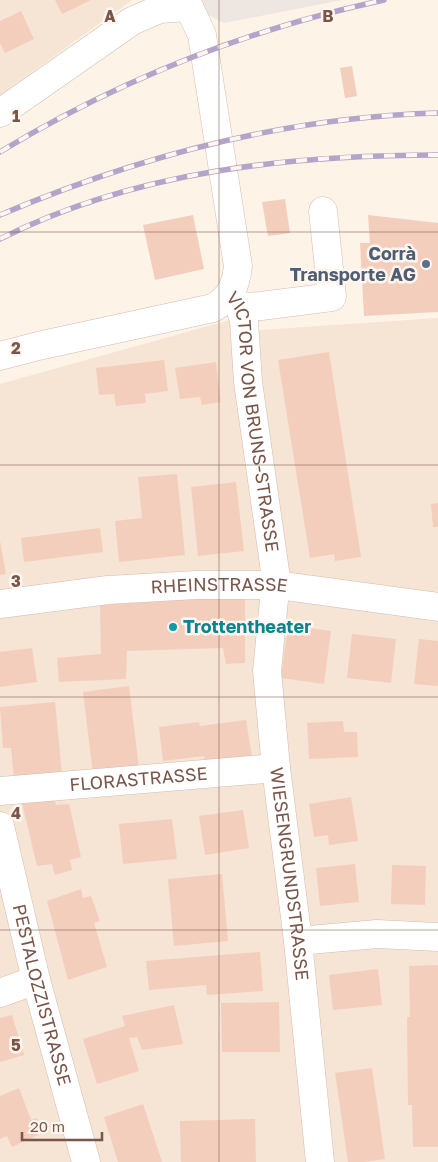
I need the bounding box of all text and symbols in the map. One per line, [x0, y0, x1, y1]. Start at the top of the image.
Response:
text: A [104, 6, 116, 26]
text: B [322, 6, 334, 26]
text: 1 [12, 106, 20, 126]
place label: Corrà Transporte AG [290, 242, 416, 285]
marker: Corrà Transporte AG [420, 258, 432, 270]
street label: VICTOR VON BRUNS-STRASSE [222, 287, 284, 553]
text: 2 [11, 338, 21, 358]
text: 3 [11, 571, 21, 591]
street label: RHEINSTRASSE [150, 573, 289, 598]
place label: Trottentheater [183, 615, 311, 637]
marker: Trottentheater [167, 621, 179, 633]
street label: FLORASTRASSE [69, 762, 208, 795]
street label: WIESENGRUNDSTRASSE [266, 766, 314, 982]
text: 4 [11, 803, 21, 823]
street label: PESTALOZZISTRASSE [9, 902, 77, 1088]
text: 5 [11, 1035, 21, 1055]
scale bar [22, 1110, 102, 1142]
text: 20 m [30, 1117, 65, 1135]

